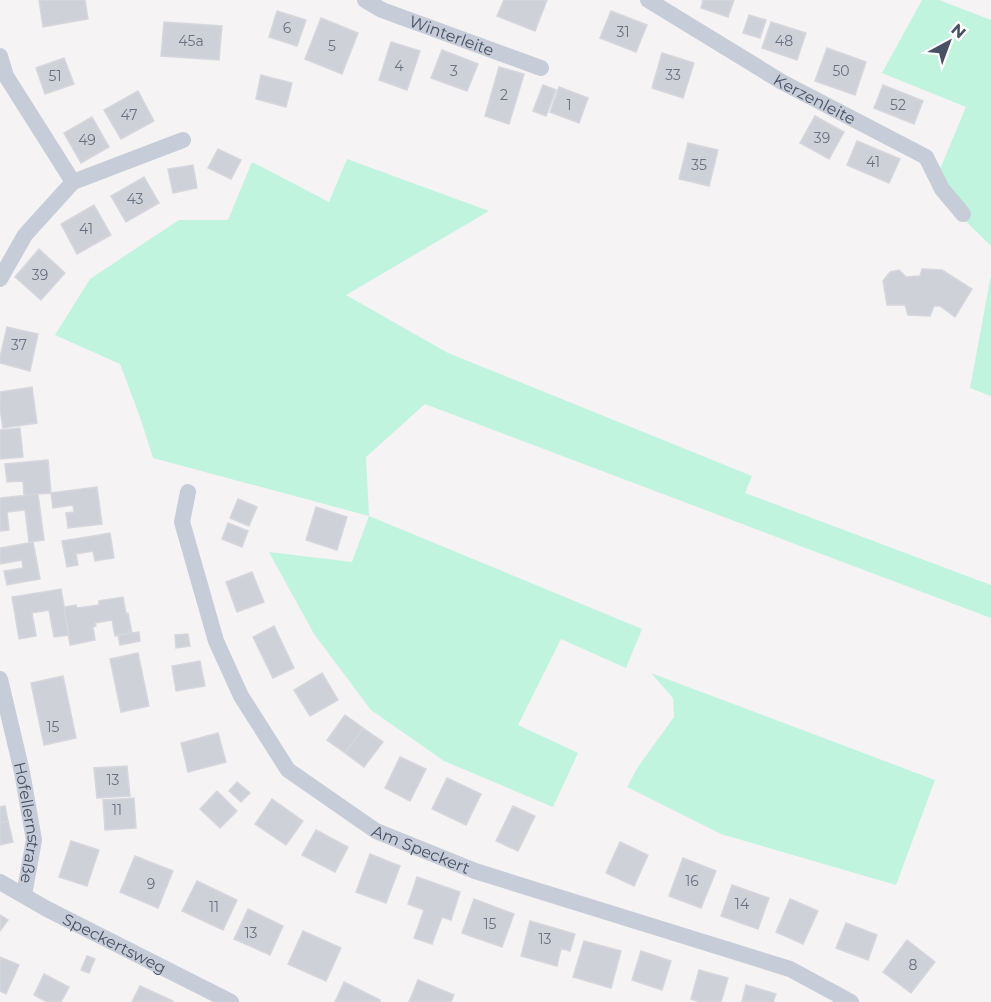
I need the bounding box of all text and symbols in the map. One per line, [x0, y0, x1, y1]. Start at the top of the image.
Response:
street label: Winterleite [407, 12, 497, 60]
north arrow [919, 12, 979, 72]
house number: 6 [283, 19, 292, 37]
text: N [947, 20, 970, 42]
house number: 31 [617, 23, 629, 41]
house number: 45a [178, 32, 204, 50]
house number: 48 [775, 32, 793, 50]
house number: 5 [328, 37, 336, 55]
house number: 4 [394, 57, 404, 75]
house number: 3 [450, 62, 458, 80]
house number: 50 [832, 62, 850, 80]
house number: 33 [665, 66, 681, 84]
house number: 51 [49, 67, 61, 85]
street label: Kerzenleite [770, 70, 859, 129]
house number: 2 [500, 86, 508, 104]
house number: 1 [566, 96, 572, 114]
house number: 52 [890, 96, 906, 114]
house number: 47 [121, 106, 137, 124]
house number: 39 [814, 129, 830, 147]
house number: 49 [78, 131, 96, 149]
house number: 41 [866, 153, 880, 171]
house number: 35 [691, 156, 707, 174]
house number: 43 [127, 190, 144, 208]
house number: 41 [79, 220, 93, 238]
house number: 39 [32, 266, 48, 284]
house number: 37 [11, 336, 27, 354]
house number: 15 [47, 718, 60, 736]
street label: Hofellernstraße [10, 760, 43, 885]
house number: 13 [107, 771, 120, 789]
house number: 11 [112, 801, 122, 819]
street label: Am Speckert [369, 821, 473, 878]
house number: 16 [685, 872, 699, 890]
house number: 9 [147, 875, 155, 893]
house number: 14 [735, 895, 750, 913]
house number: 11 [209, 898, 219, 916]
street label: Speckertsweg [60, 910, 169, 978]
house number: 15 [484, 915, 497, 933]
house number: 13 [245, 924, 258, 942]
house number: 13 [539, 930, 552, 948]
house number: 8 [909, 956, 918, 974]

